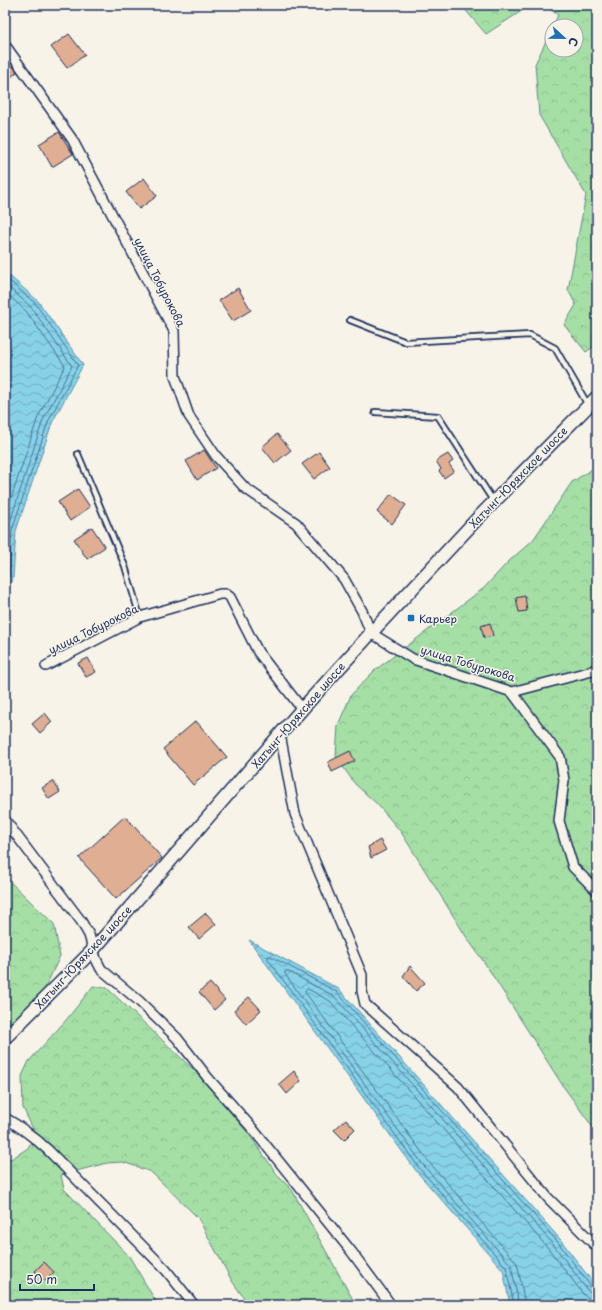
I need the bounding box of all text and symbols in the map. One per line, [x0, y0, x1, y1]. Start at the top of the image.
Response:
north arrow [544, 18, 584, 58]
text: С [564, 35, 583, 49]
street label: улица Тобурокова [130, 234, 190, 330]
street label: Хатынг-Юряхское шоссе [465, 422, 571, 532]
street label: улица Тобурокова [45, 600, 141, 658]
place label: Карьер [419, 610, 457, 627]
marker: Карьер [406, 613, 416, 623]
street label: улица Тобурокова [419, 641, 518, 686]
street label: Хатынг-Юряхское шоссе [247, 658, 349, 772]
street label: Хатынг-Юряхское шоссе [31, 902, 135, 1012]
scale bar [20, 1266, 94, 1292]
text: 50 m [26, 1270, 57, 1288]

